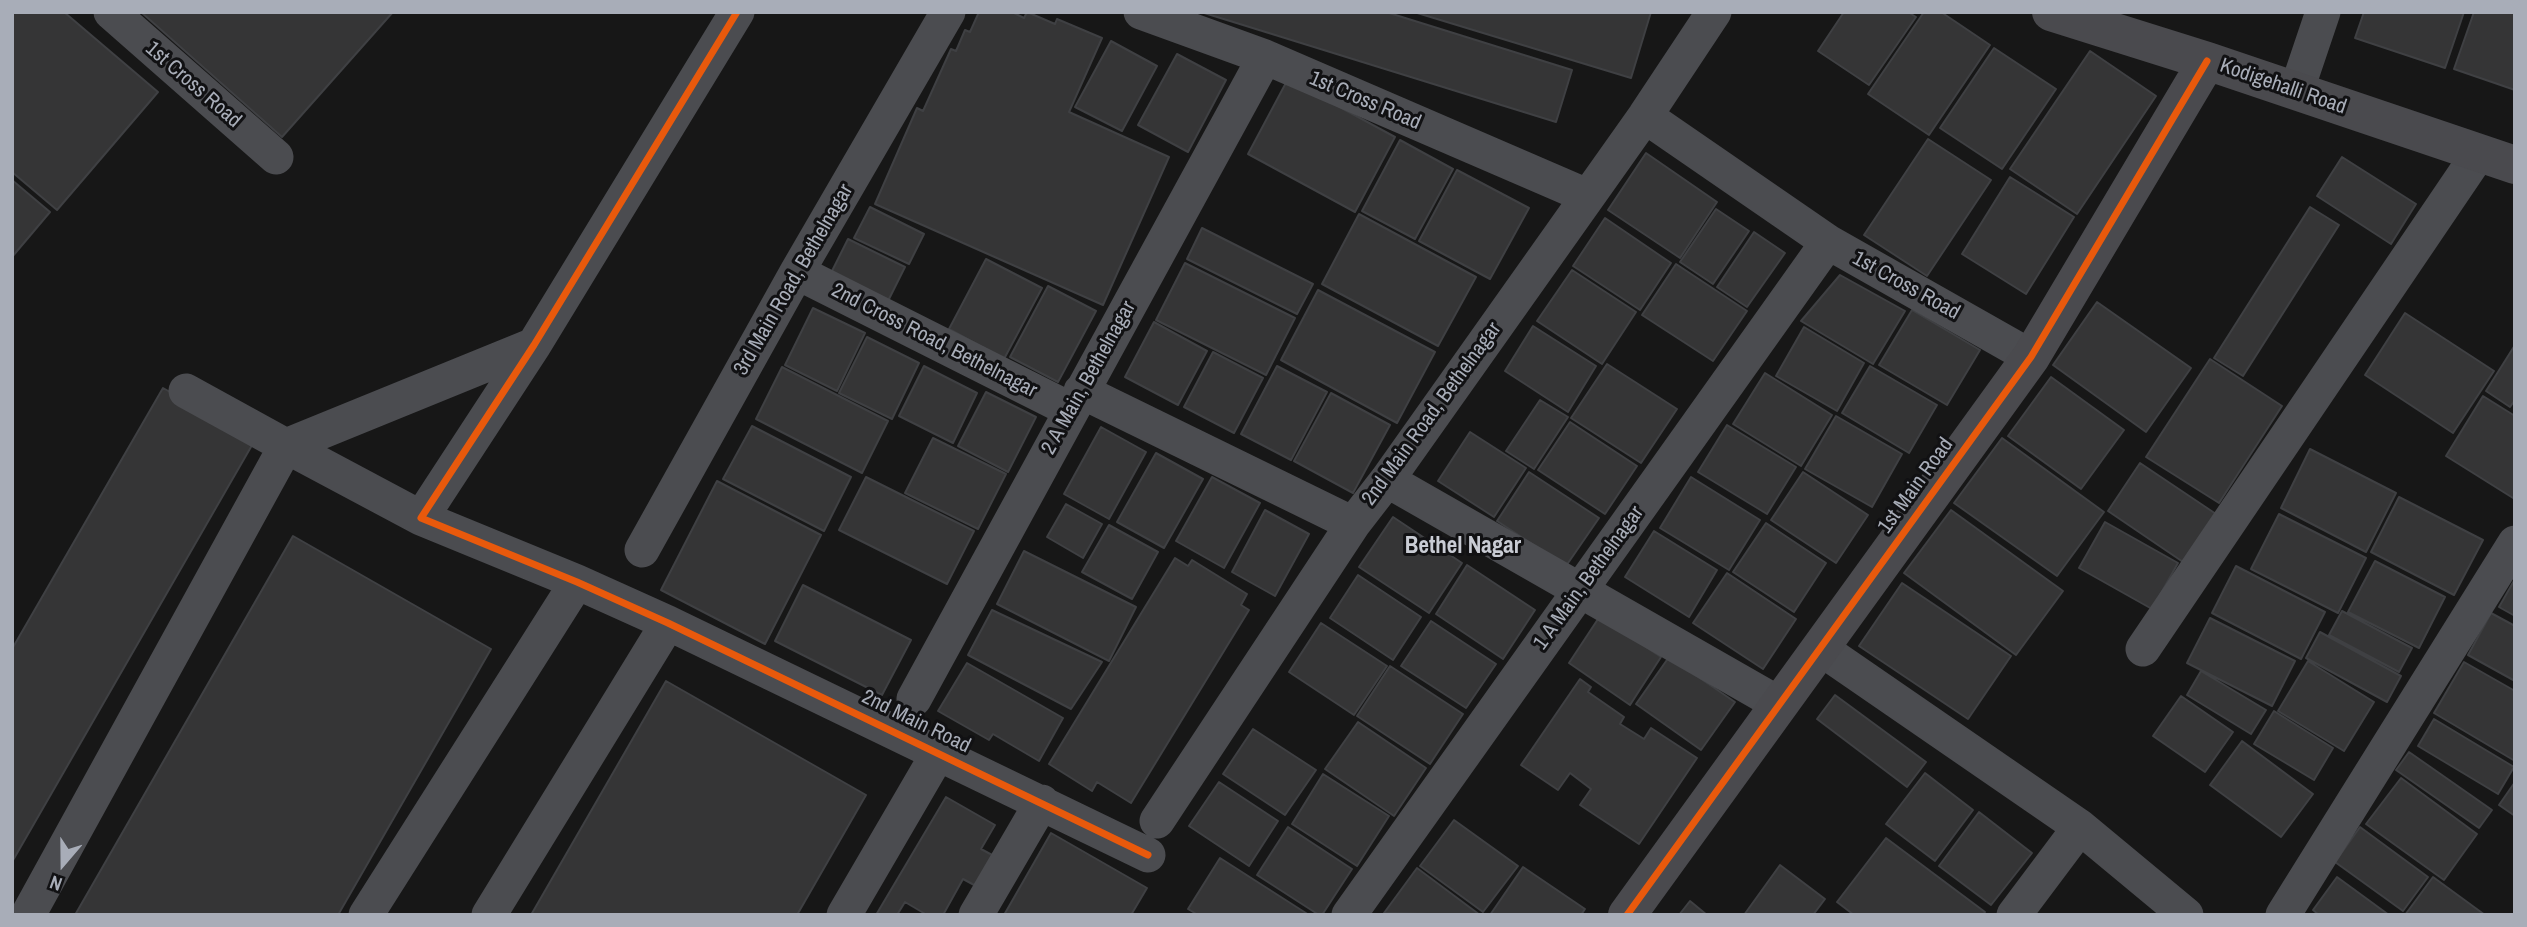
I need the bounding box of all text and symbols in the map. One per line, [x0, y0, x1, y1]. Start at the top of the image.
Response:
street label: 1st Cross Road [140, 37, 246, 133]
street label: Kodigehalli Road [2216, 54, 2350, 120]
street label: 1st Cross Road [1305, 66, 1425, 136]
street label: 3rd Main Road, Bethelnagar [729, 180, 859, 380]
street label: 1st Cross Road [1848, 246, 1964, 326]
street label: 2nd Cross Road, Bethelnagar [827, 278, 1041, 404]
street label: 2 A Main, Bethelnagar [1036, 297, 1142, 459]
street label: 2nd Main Road, Bethelnagar [1357, 318, 1507, 510]
street label: 1st Main Road [1873, 433, 1959, 539]
street label: 1 A Main, Bethelnagar [1528, 501, 1650, 655]
district label: Bethel Nagar [1405, 533, 1521, 561]
street label: 2nd Main Road [858, 685, 974, 759]
north arrow [28, 829, 98, 899]
text: N [46, 870, 66, 898]

